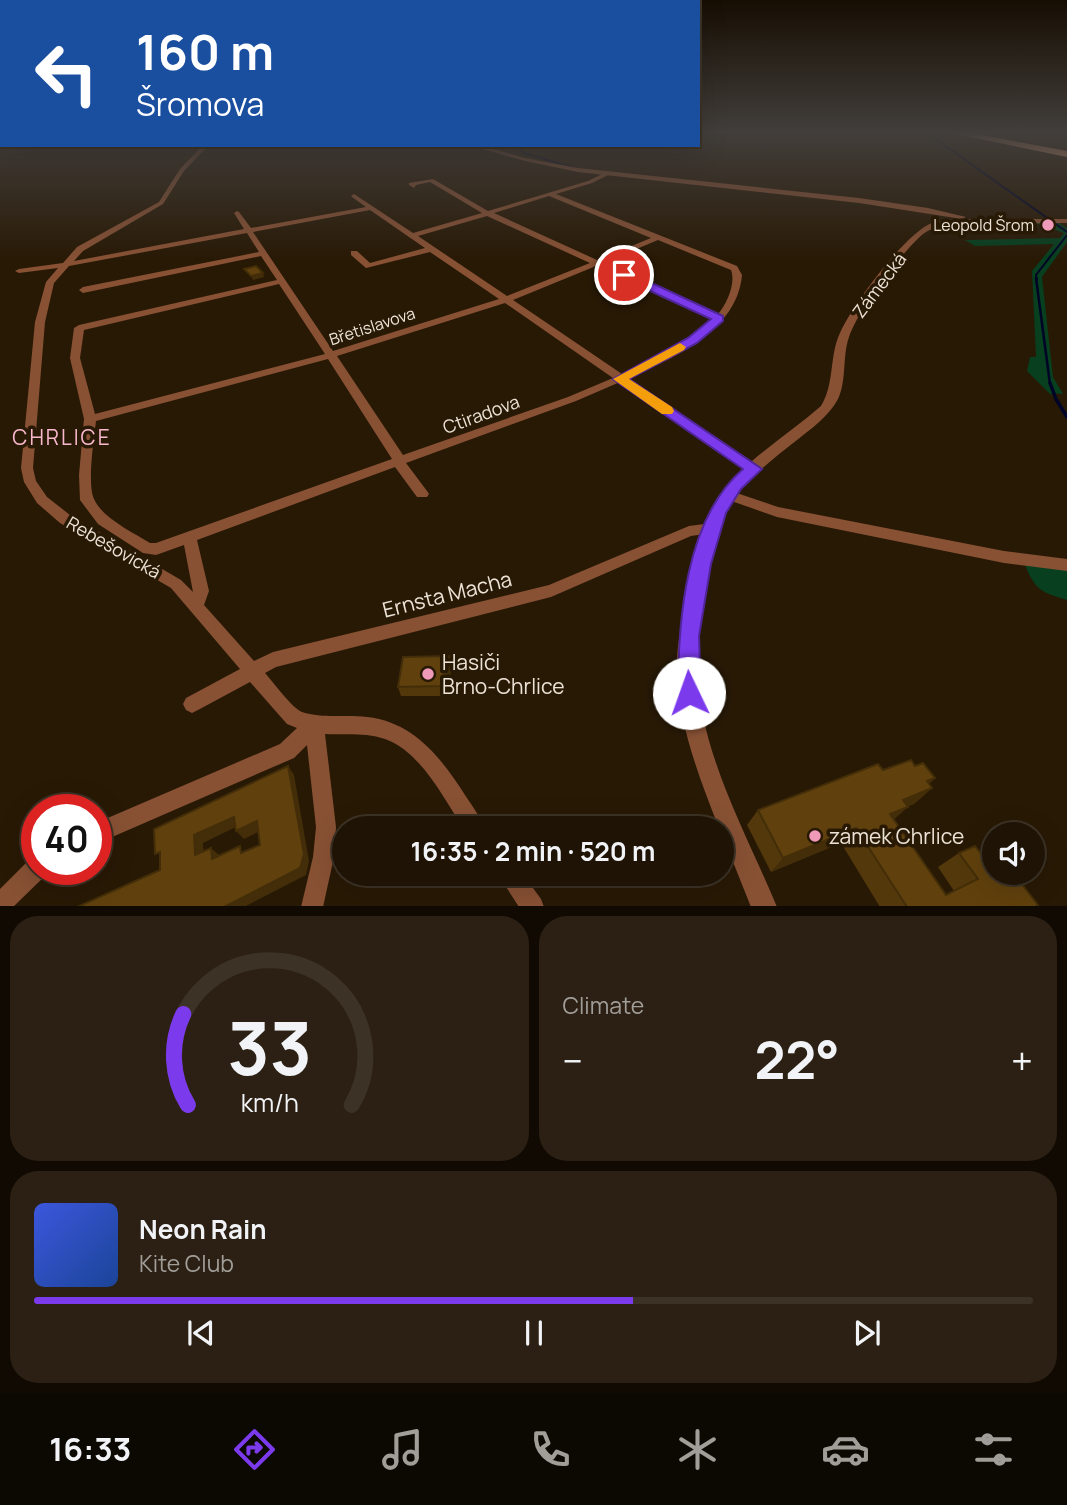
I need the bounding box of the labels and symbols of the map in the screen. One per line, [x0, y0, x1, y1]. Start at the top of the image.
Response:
place label: Leopold Šrom [933, 214, 1034, 236]
marker: Leopold Šrom [1040, 217, 1056, 233]
pin [594, 245, 654, 305]
street label: Zámecká [847, 248, 911, 322]
street label: Břetislavova [326, 302, 418, 350]
street label: Ctiradova [439, 389, 523, 439]
district label: CHRLICE [12, 423, 112, 451]
street label: Rebešovická [63, 510, 165, 584]
street label: Ernsta Macha [379, 564, 515, 624]
place label: Hasiči Brno-Chrlice [442, 648, 565, 700]
position arrow [652, 656, 726, 730]
marker: Hasiči Brno-Chrlice [420, 666, 436, 682]
speed limit sign: 40 [21, 794, 112, 885]
place label: zámek Chrlice [829, 822, 964, 850]
marker: zámek Chrlice [807, 828, 823, 844]

